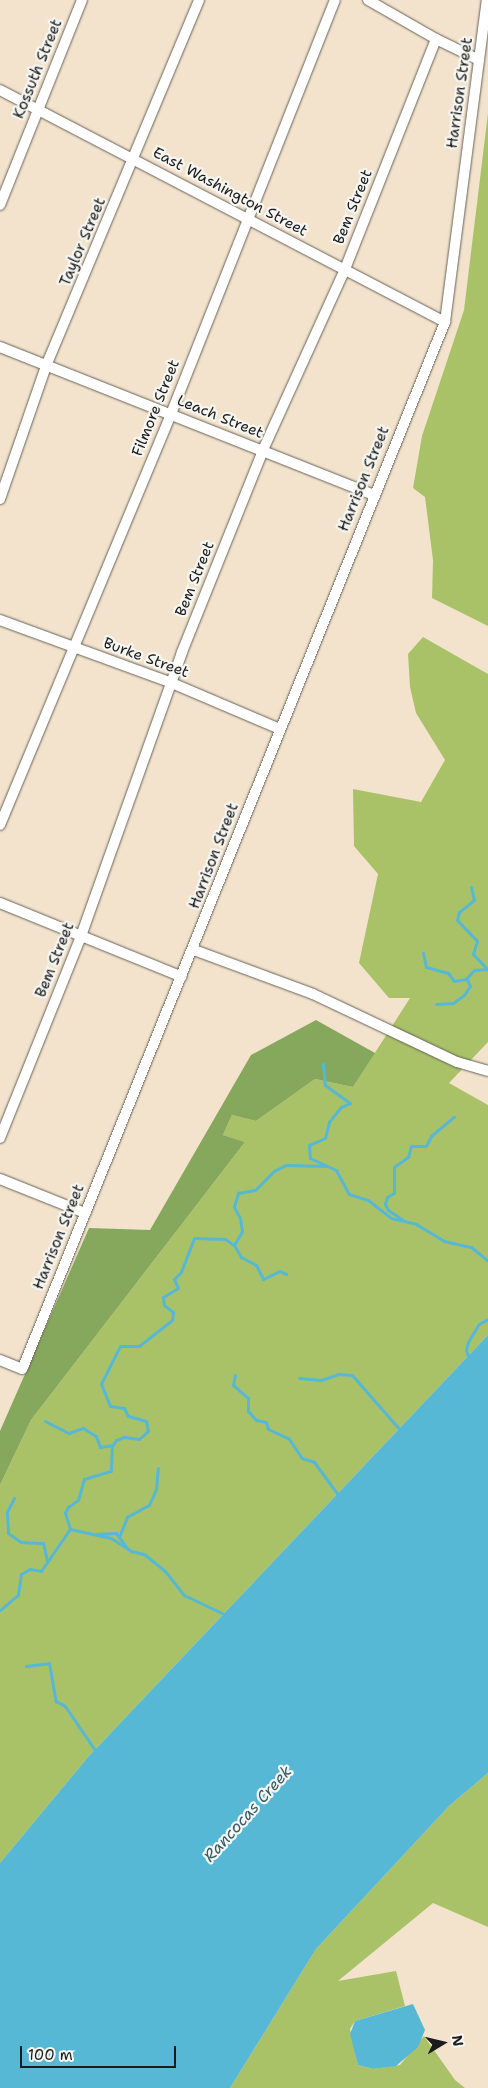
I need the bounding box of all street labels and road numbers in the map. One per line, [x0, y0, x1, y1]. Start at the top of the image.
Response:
street label: Kossuth Street [10, 17, 66, 121]
street label: Harrison Street [443, 36, 477, 150]
street label: East Washington Street [150, 144, 310, 240]
street label: Bem Street [330, 167, 376, 247]
street label: Taylor Street [56, 195, 110, 289]
street label: Filmore Street [128, 357, 184, 459]
street label: Leach Street [174, 392, 266, 442]
street label: Harrison Street [335, 424, 393, 534]
street label: Bem Street [172, 539, 218, 619]
street label: Burke Street [101, 634, 191, 682]
street label: Harrison Street [186, 801, 242, 911]
street label: Bem Street [32, 920, 78, 1000]
street label: Harrison Street [30, 1182, 88, 1292]

